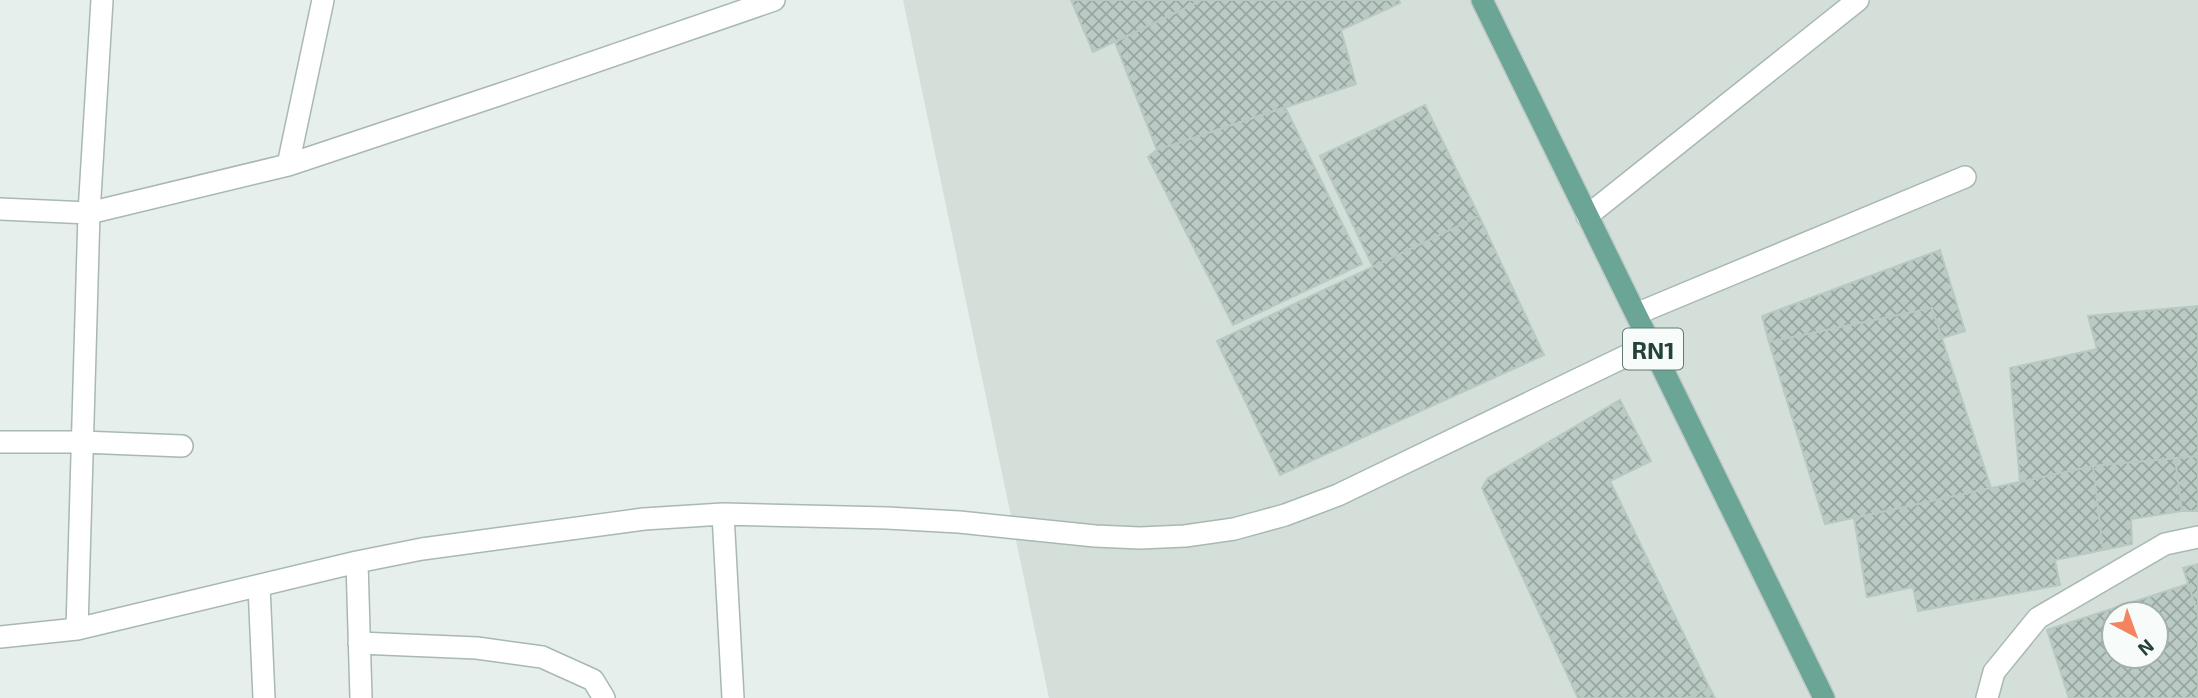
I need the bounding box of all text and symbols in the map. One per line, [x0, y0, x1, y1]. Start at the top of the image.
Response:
road number: RN1 [1623, 328, 1683, 370]
north arrow [2100, 600, 2170, 670]
text: N [2134, 635, 2159, 661]

